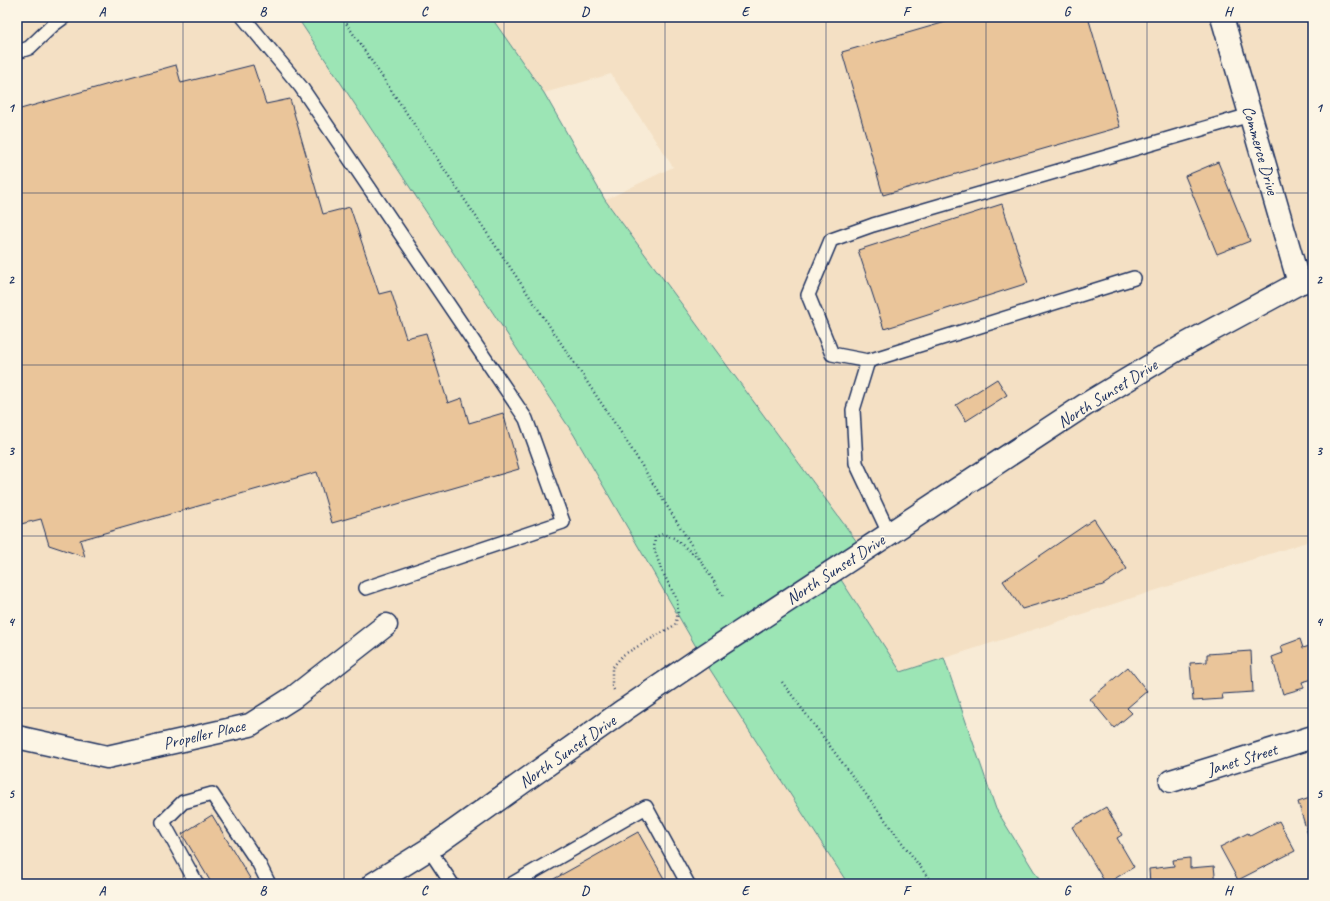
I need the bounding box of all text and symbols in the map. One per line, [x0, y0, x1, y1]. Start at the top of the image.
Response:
text: A [99, 4, 107, 20]
text: B [260, 4, 268, 20]
text: C [421, 4, 429, 20]
text: D [581, 4, 590, 20]
text: E [742, 4, 751, 20]
text: F [903, 4, 912, 20]
text: G [1064, 4, 1072, 20]
text: H [1224, 4, 1234, 20]
text: 1 [8, 100, 16, 116]
text: 1 [1316, 100, 1324, 116]
street label: Commerce Drive [1238, 103, 1284, 198]
text: 2 [8, 272, 15, 288]
text: 2 [1316, 272, 1323, 288]
street label: North Sunset Drive [1054, 354, 1162, 432]
text: 3 [8, 443, 15, 459]
text: 3 [1316, 443, 1323, 459]
street label: North Sunset Drive [782, 529, 890, 609]
text: 4 [8, 614, 16, 630]
text: 4 [1316, 614, 1324, 630]
street label: North Sunset Drive [515, 709, 621, 793]
street label: Propeller Place [161, 715, 248, 754]
street label: Janet Street [1204, 738, 1282, 780]
text: 5 [8, 786, 15, 802]
text: 5 [1316, 786, 1323, 802]
text: A [99, 883, 107, 899]
text: B [260, 883, 268, 899]
text: C [421, 883, 429, 899]
text: D [581, 883, 590, 899]
text: E [742, 883, 751, 899]
text: F [903, 883, 912, 899]
text: G [1064, 883, 1072, 899]
text: H [1224, 883, 1234, 899]

